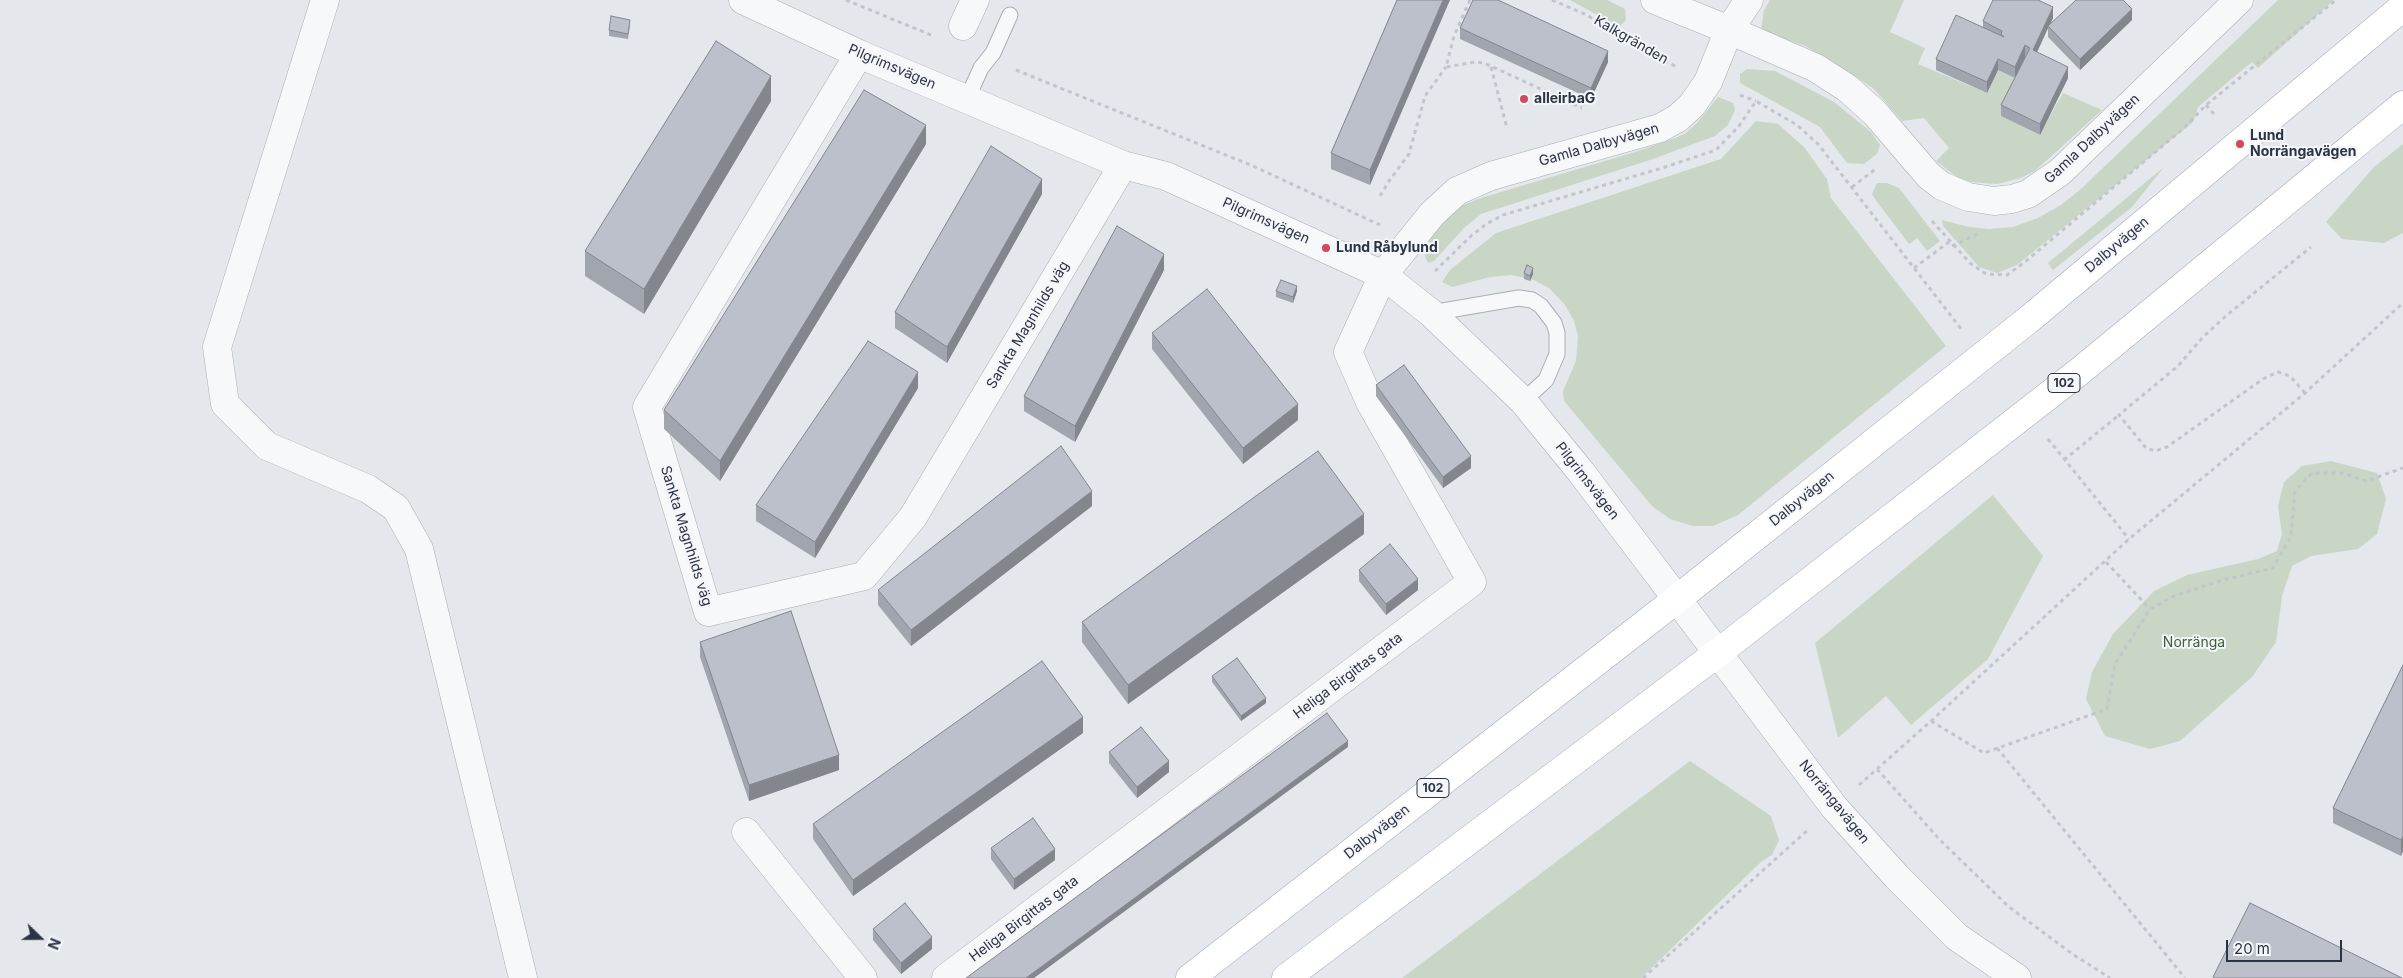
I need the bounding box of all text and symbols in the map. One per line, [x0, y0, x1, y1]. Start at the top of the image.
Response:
street label: Kalkgränden [1591, 12, 1671, 68]
street label: Pilgrimsvägen [846, 41, 938, 93]
place label: alleirbaG [1534, 91, 1595, 107]
street label: Gamla Dalbyvägen [2041, 91, 2143, 187]
marker: alleirbaG [1518, 93, 1530, 105]
street label: Gamla Dalbyvägen [1537, 120, 1661, 170]
place label: Lund Norrängavägen [2250, 128, 2356, 160]
marker: Lund Norrängavägen [2234, 138, 2246, 150]
street label: Pilgrimsvägen [1220, 194, 1312, 248]
street label: Dalbyvägen [2082, 213, 2152, 277]
place label: Lund Råbylund [1336, 240, 1438, 256]
marker: Lund Råbylund [1320, 242, 1332, 254]
street label: Sankta Magnhilds väg [983, 258, 1073, 392]
road number: 102 [2048, 373, 2080, 392]
street label: Pilgrimsvägen [1552, 439, 1622, 523]
street label: Sankta Magnhilds väg [657, 464, 715, 608]
street label: Dalbyvägen [1766, 468, 1838, 530]
street label: Heliga Birgittas gata [1290, 629, 1406, 723]
park label: Norränga [2163, 635, 2225, 651]
street label: Norrängavägen [1795, 757, 1873, 847]
road number: 102 [1417, 778, 1449, 798]
street label: Dalbyvägen [1341, 801, 1413, 863]
street label: Heliga Birgittas gata [966, 872, 1082, 966]
north arrow [15, 913, 65, 963]
scale bar [2228, 930, 2344, 962]
text: N [44, 936, 64, 952]
text: 20 m [2234, 939, 2270, 958]

